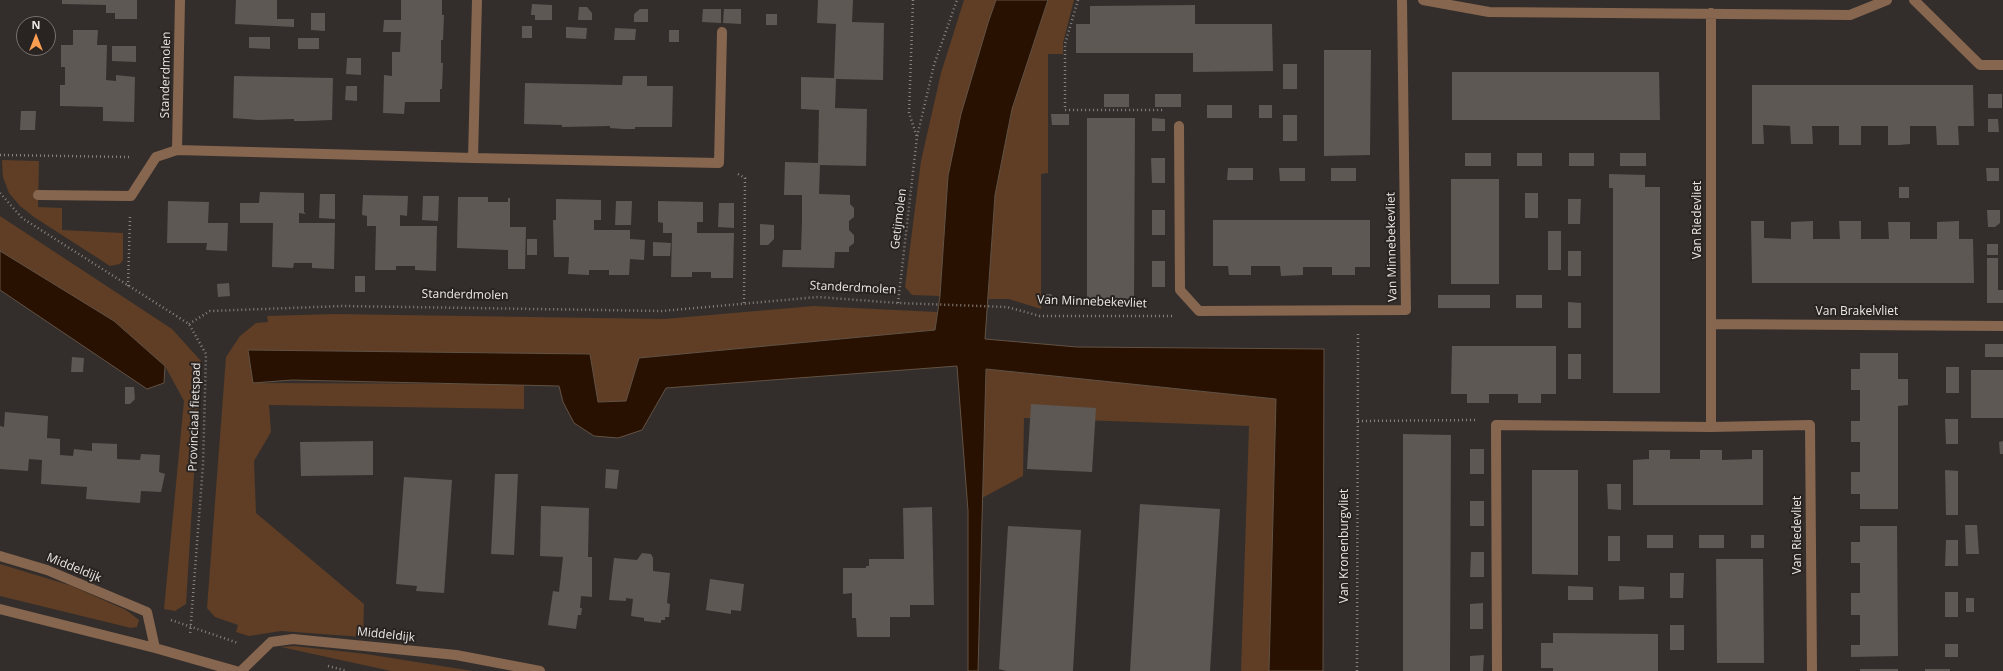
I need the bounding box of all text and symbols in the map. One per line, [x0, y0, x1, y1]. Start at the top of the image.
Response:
north arrow [16, 16, 56, 56]
text: N [32, 17, 40, 32]
street label: Standerdmolen [158, 32, 174, 118]
street label: Van Riedevliet [1691, 181, 1705, 259]
street label: Getijmolen [888, 188, 910, 250]
street label: Van Minnebekevliet [1384, 192, 1400, 302]
street label: Standerdmolen [809, 279, 897, 297]
street label: Standerdmolen [422, 287, 508, 303]
street label: Van Minnebekevliet [1037, 293, 1147, 311]
street label: Van Brakelvliet [1816, 305, 1898, 319]
street label: Provinciaal fietspad [186, 362, 204, 472]
street label: Van Kronenburgvliet [1338, 489, 1352, 603]
street label: Van Riedevliet [1791, 496, 1805, 574]
street label: Middeldijk [44, 550, 104, 586]
street label: Middeldijk [356, 625, 416, 645]

